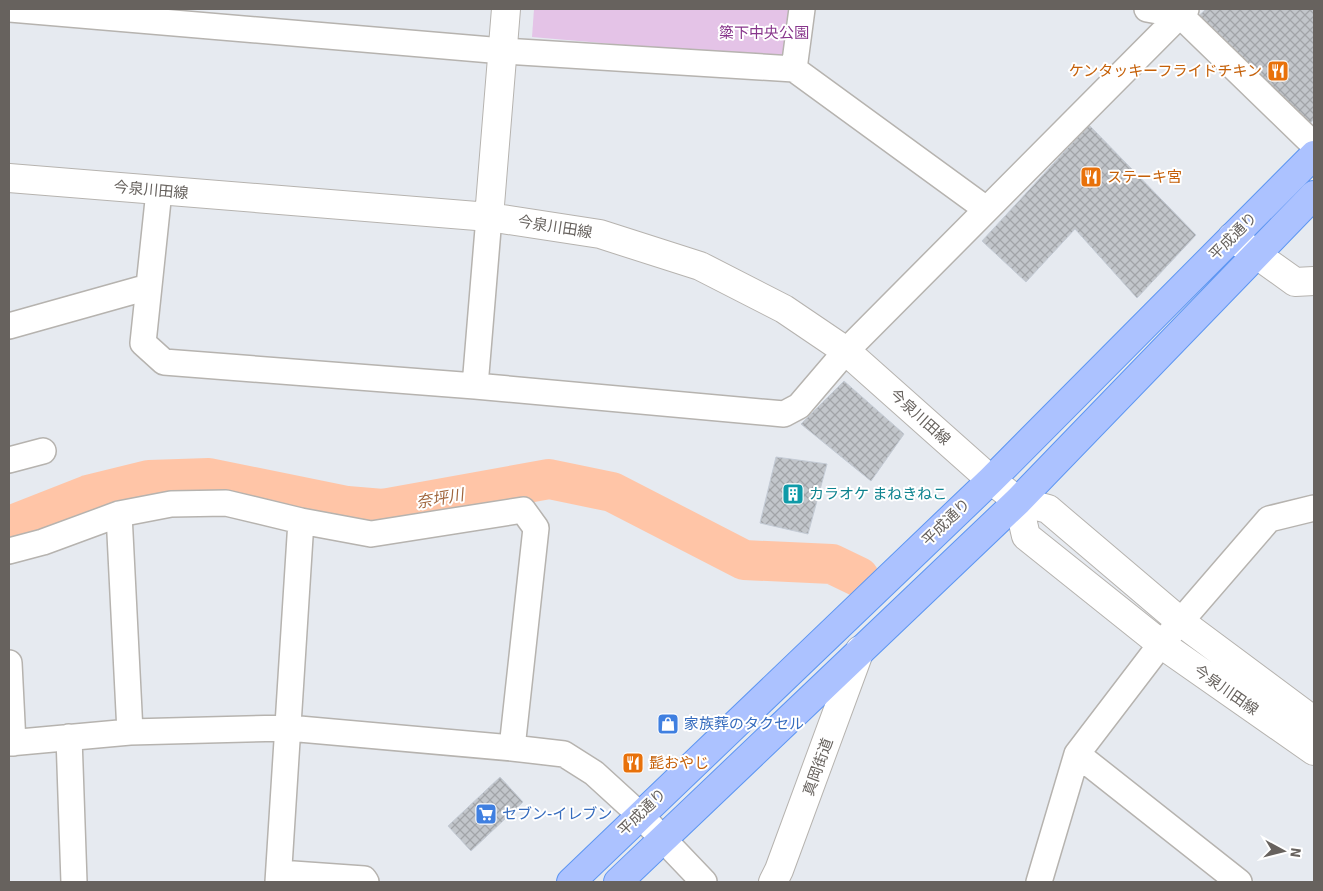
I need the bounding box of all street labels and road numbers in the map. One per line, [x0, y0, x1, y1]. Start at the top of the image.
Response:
street label: 今泉川田線 [113, 178, 189, 202]
street label: 平成通り [1205, 208, 1261, 264]
street label: 今泉川田線 [517, 212, 593, 242]
street label: 今泉川田線 [886, 385, 954, 449]
street label: 平成通り [918, 495, 974, 549]
street label: 今泉川田線 [1190, 661, 1262, 719]
street label: 真岡街道 [799, 736, 837, 798]
street label: 平成通り [614, 785, 670, 839]

